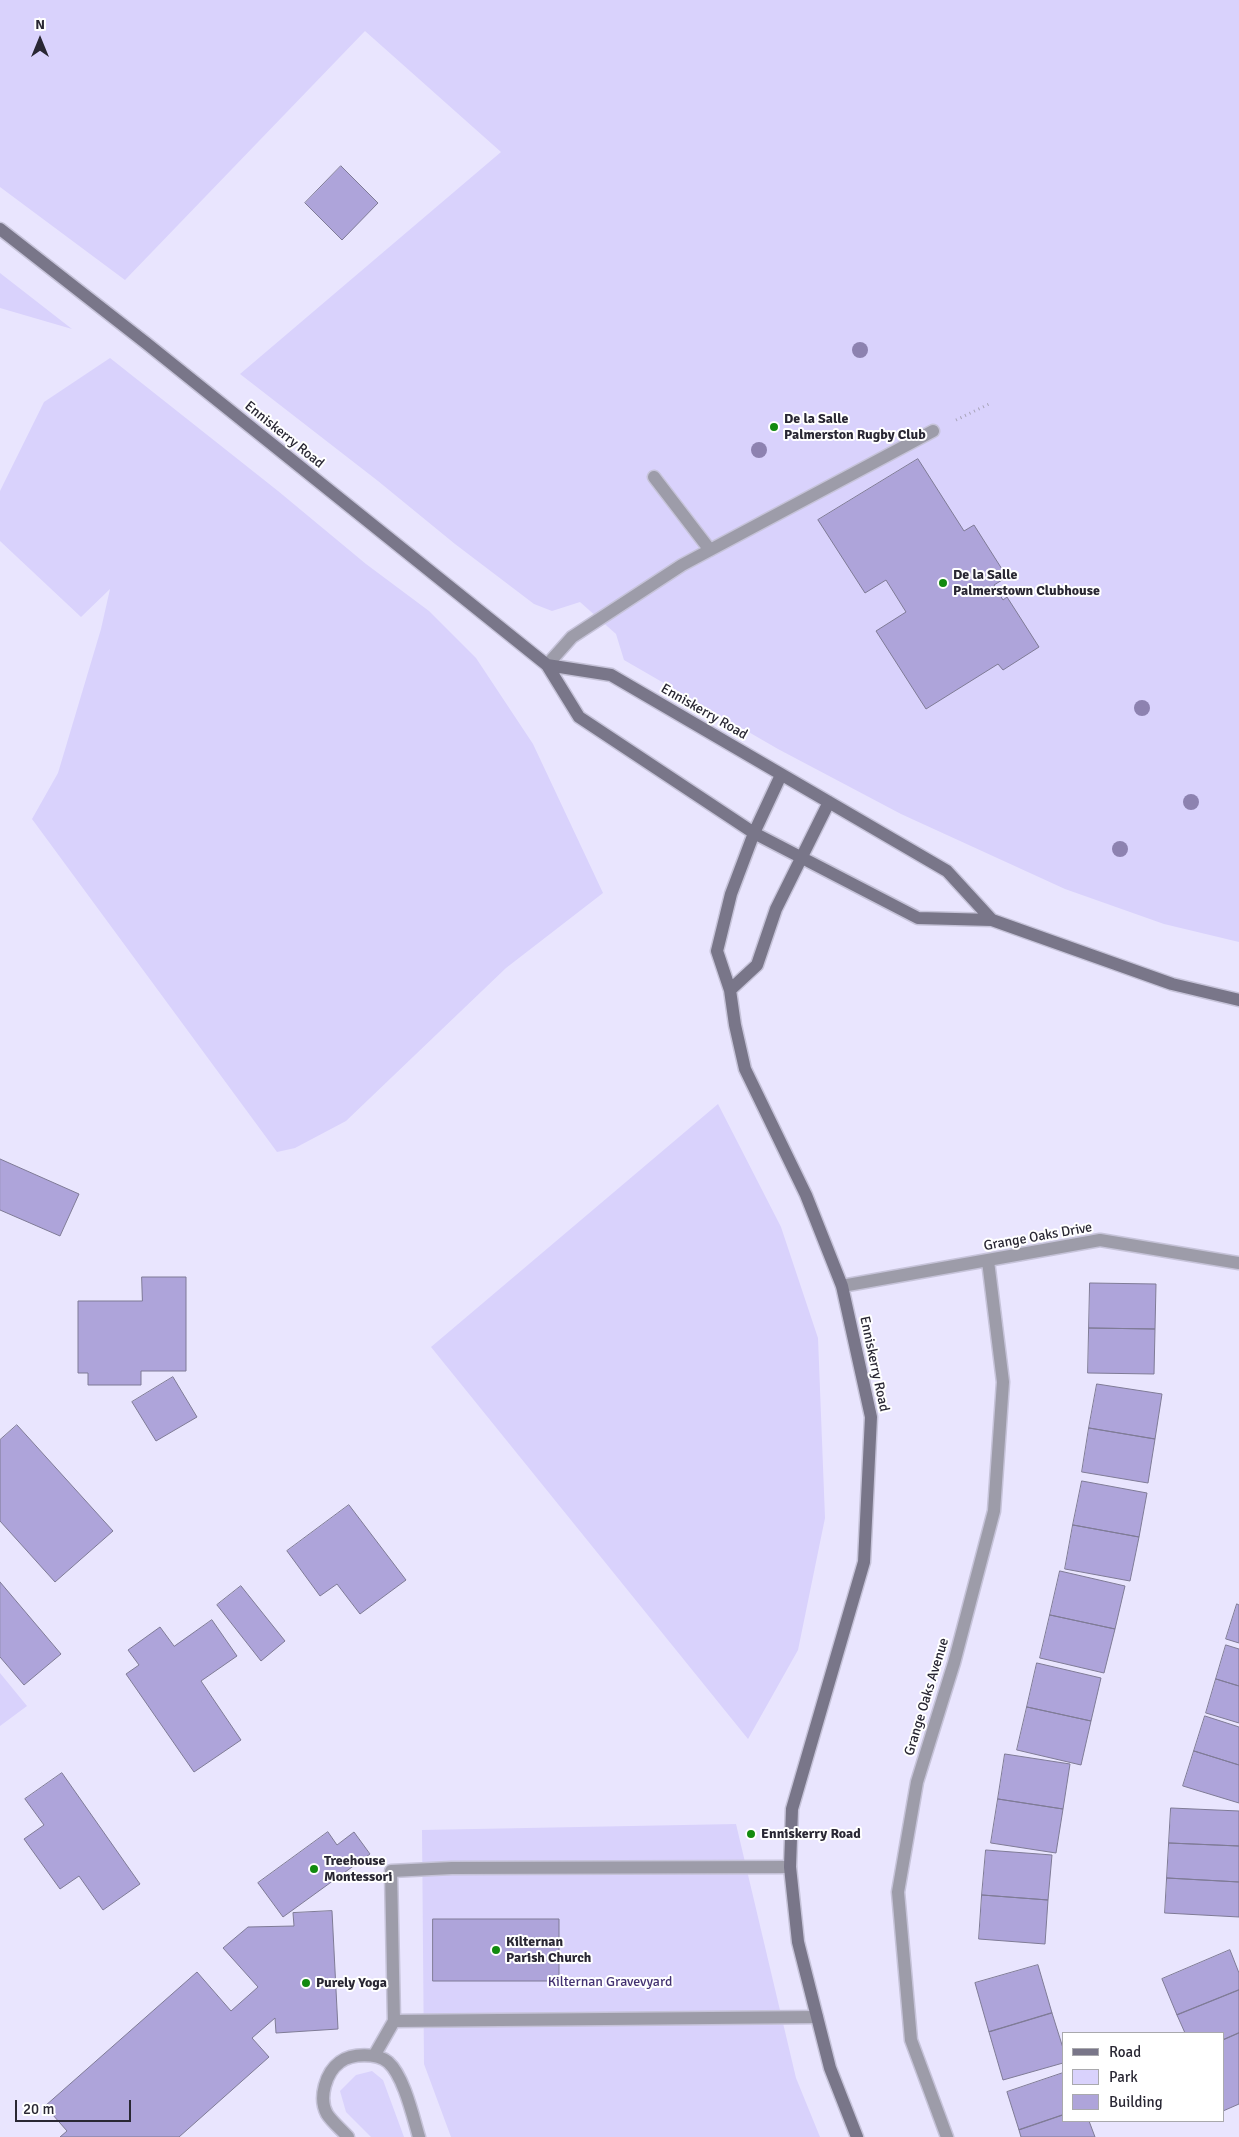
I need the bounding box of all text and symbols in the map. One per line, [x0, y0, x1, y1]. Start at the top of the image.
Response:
north arrow [15, 15, 65, 65]
text: N [35, 16, 45, 33]
street label: Enniskerry Road [241, 398, 327, 472]
place label: De la Salle Palmerston Rugby Club [784, 411, 926, 444]
marker: De la Salle Palmerston Rugby Club [768, 421, 780, 433]
place label: De la Salle Palmerstown Clubhouse [953, 567, 1100, 600]
marker: De la Salle Palmerstown Clubhouse [937, 577, 949, 589]
street label: Enniskerry Road [658, 680, 750, 744]
street label: Grange Oaks Drive [982, 1219, 1094, 1255]
street label: Enniskerry Road [856, 1315, 892, 1413]
street label: Grange Oaks Avenue [901, 1636, 953, 1758]
place label: Enniskerry Road [761, 1826, 861, 1842]
marker: Enniskerry Road [745, 1828, 757, 1840]
place label: Treehouse Montessori [324, 1853, 392, 1885]
marker: Treehouse Montessori [308, 1863, 320, 1875]
place label: Kilternan Parish Church [506, 1934, 591, 1966]
marker: Kilternan Parish Church [490, 1944, 502, 1956]
park label: Kilternan Gravevyard [548, 1974, 672, 1990]
place label: Purely Yoga [316, 1975, 387, 1991]
marker: Purely Yoga [300, 1977, 312, 1989]
legend [1062, 2032, 1224, 2122]
text: Road [1109, 2043, 1141, 2061]
text: Park [1109, 2068, 1138, 2086]
scale bar [18, 2090, 134, 2122]
text: Building [1109, 2093, 1163, 2111]
text: 20 m [23, 2100, 54, 2118]

